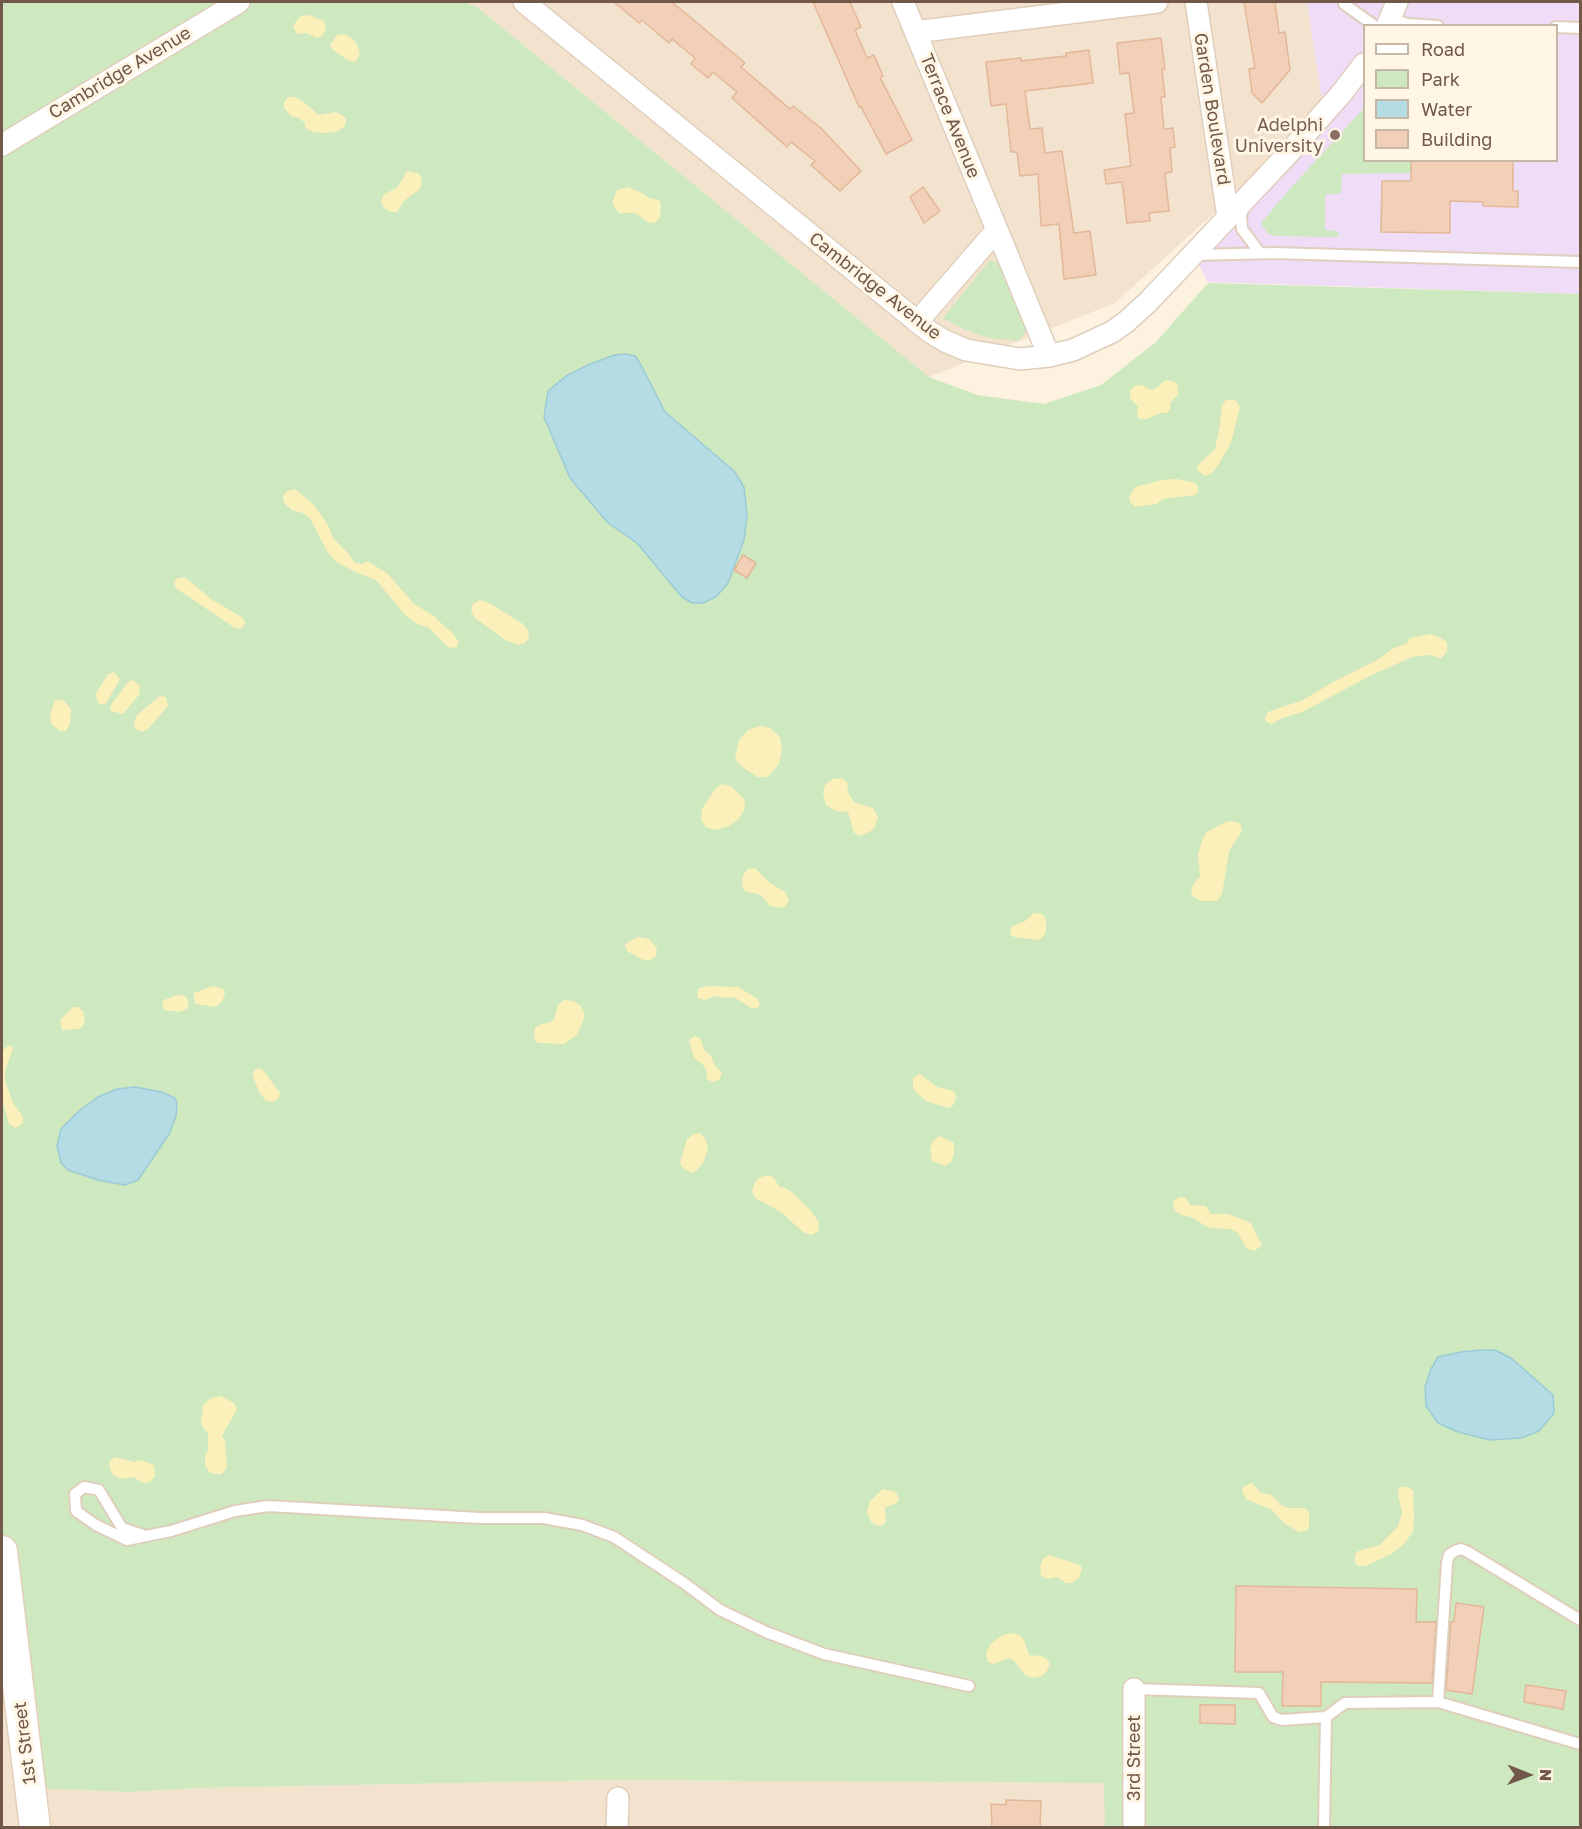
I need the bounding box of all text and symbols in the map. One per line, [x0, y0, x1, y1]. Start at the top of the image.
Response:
street label: Cambridge Avenue [45, 22, 195, 124]
legend [1363, 24, 1558, 162]
street label: Garden Boulevard [1189, 31, 1235, 187]
text: Road [1421, 38, 1465, 60]
street label: Terrace Avenue [915, 51, 985, 181]
text: Park [1421, 68, 1460, 90]
text: Water [1421, 98, 1472, 120]
place label: Adelphi University [1235, 114, 1323, 156]
marker: Adelphi University [1328, 128, 1342, 142]
text: Building [1421, 128, 1492, 150]
street label: Cambridge Avenue [805, 228, 945, 344]
street label: 1st Street [9, 1700, 41, 1786]
street label: 3rd Street [1123, 1715, 1145, 1801]
north arrow [1498, 1745, 1558, 1805]
text: N [1536, 1769, 1556, 1782]

